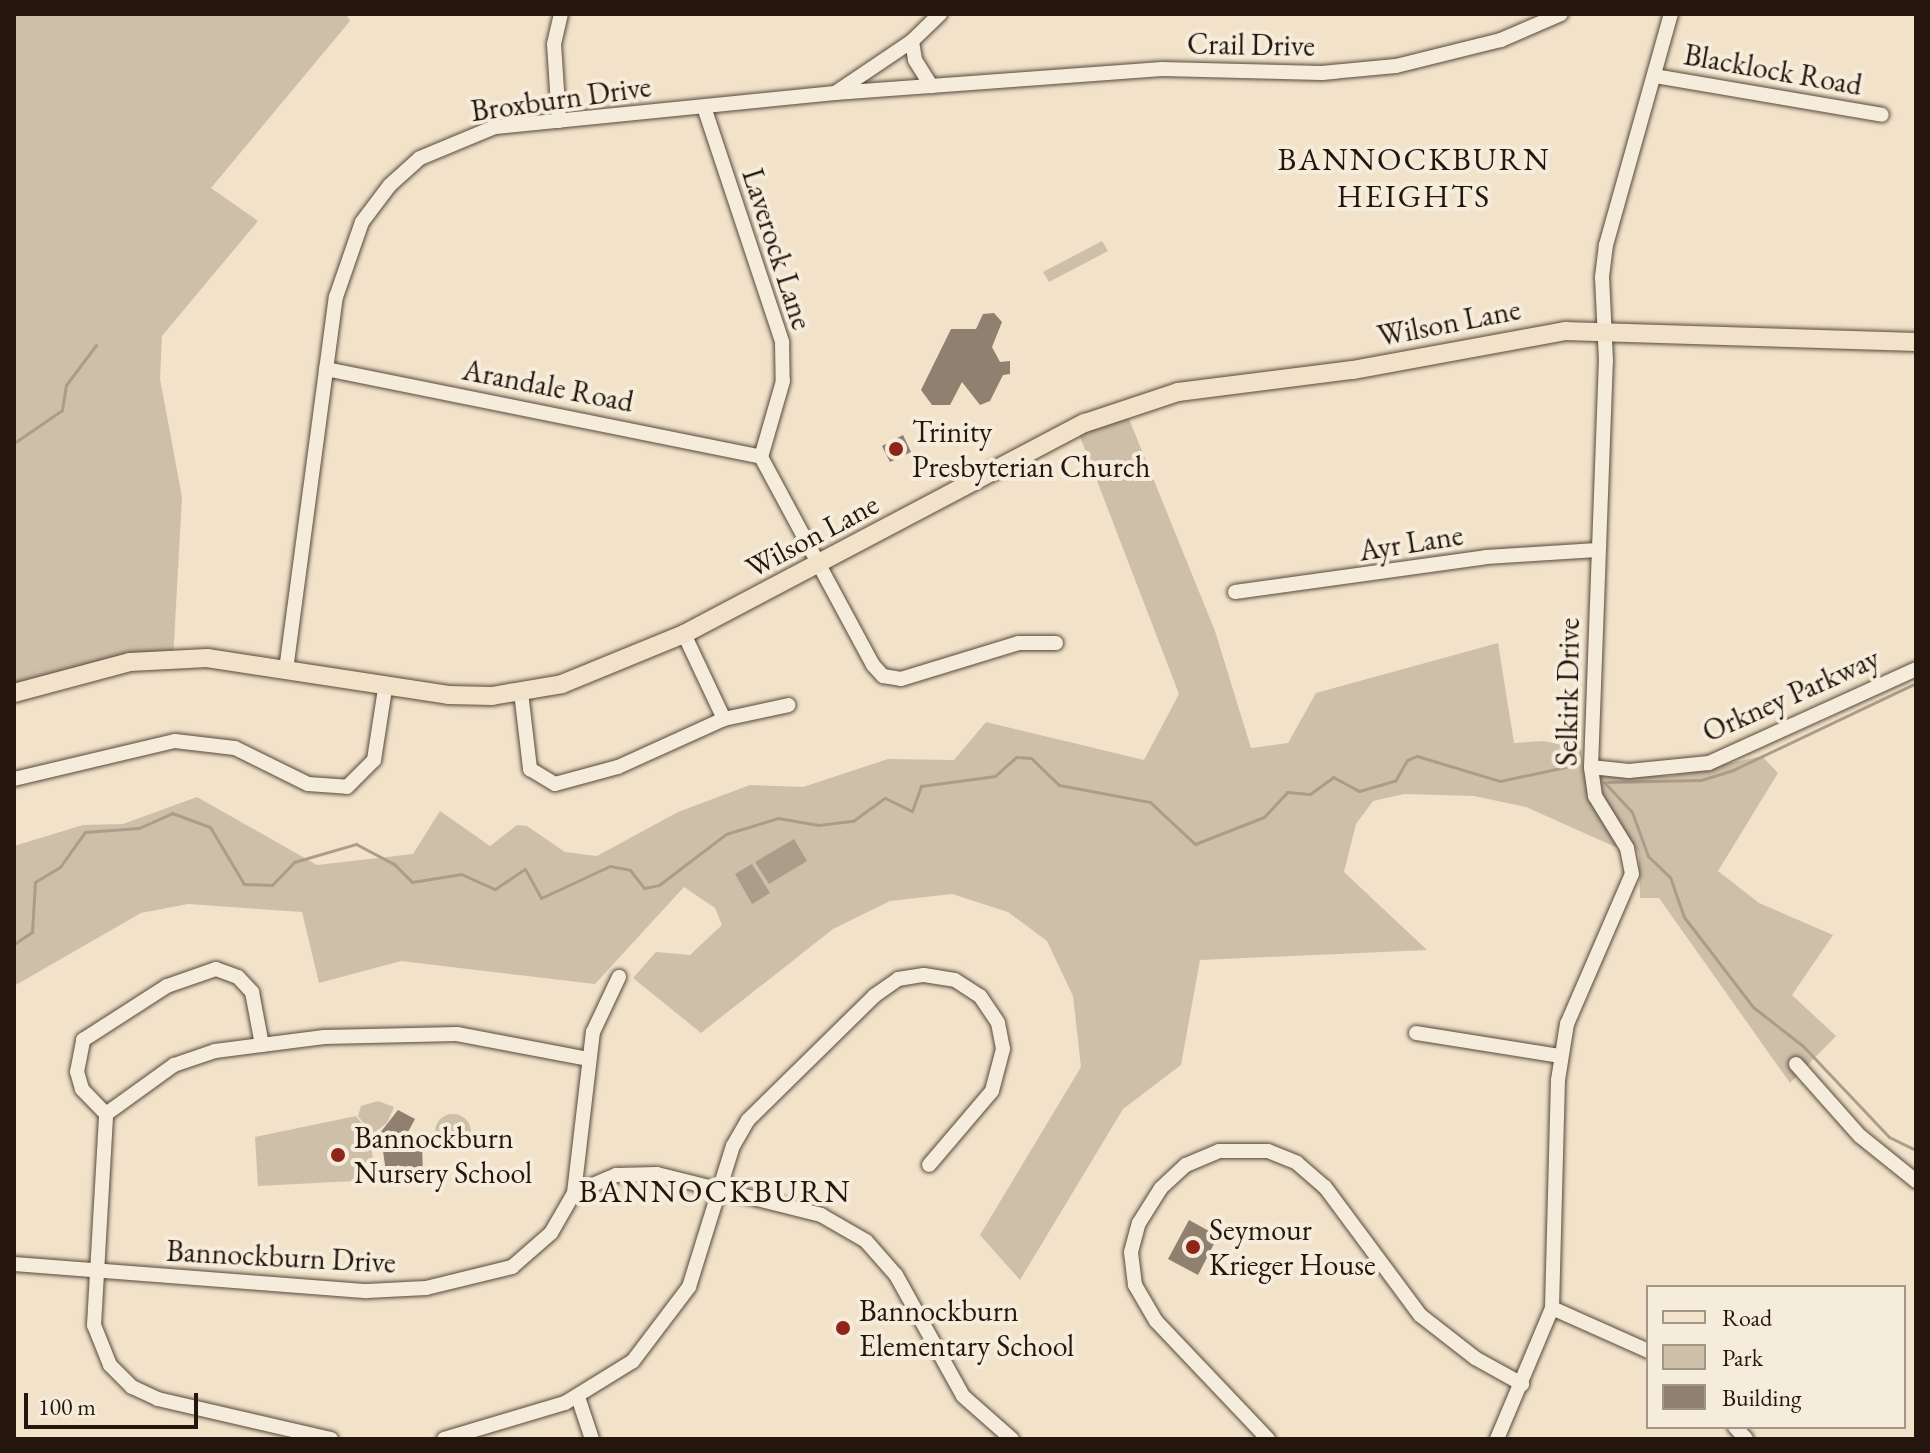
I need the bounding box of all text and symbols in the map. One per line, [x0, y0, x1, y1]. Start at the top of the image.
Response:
street label: Crail Drive [1187, 26, 1315, 64]
street label: Blacklock Road [1681, 37, 1865, 103]
street label: Broxburn Drive [469, 69, 653, 129]
district label: BANNOCKBURN HEIGHTS [1277, 141, 1551, 216]
street label: Laverock Lane [734, 164, 820, 334]
street label: Wilson Lane [1374, 292, 1524, 354]
street label: Arandale Road [459, 352, 637, 420]
place label: Trinity Presbyterian Church [912, 414, 1150, 484]
marker: Trinity Presbyterian Church [887, 440, 905, 458]
street label: Wilson Lane [740, 486, 884, 586]
street label: Ayr Lane [1356, 517, 1466, 569]
street label: Selkirk Drive [1549, 617, 1587, 767]
street label: Orkney Parkway [1697, 640, 1885, 750]
place label: Bannockburn Nursery School [354, 1120, 532, 1190]
marker: Bannockburn Nursery School [329, 1146, 347, 1164]
district label: BANNOCKBURN [578, 1172, 852, 1210]
place label: Seymour Krieger House [1209, 1212, 1376, 1282]
street label: Bannockburn Drive [165, 1233, 397, 1281]
marker: Seymour Krieger House [1184, 1238, 1202, 1256]
legend [1646, 1285, 1906, 1429]
place label: Bannockburn Elementary School [859, 1293, 1074, 1364]
text: Road [1722, 1302, 1772, 1333]
marker: Bannockburn Elementary School [834, 1319, 852, 1337]
text: Park [1722, 1342, 1763, 1373]
scale bar [28, 1377, 202, 1427]
text: Building [1722, 1382, 1802, 1413]
text: 100 m [38, 1391, 96, 1422]

